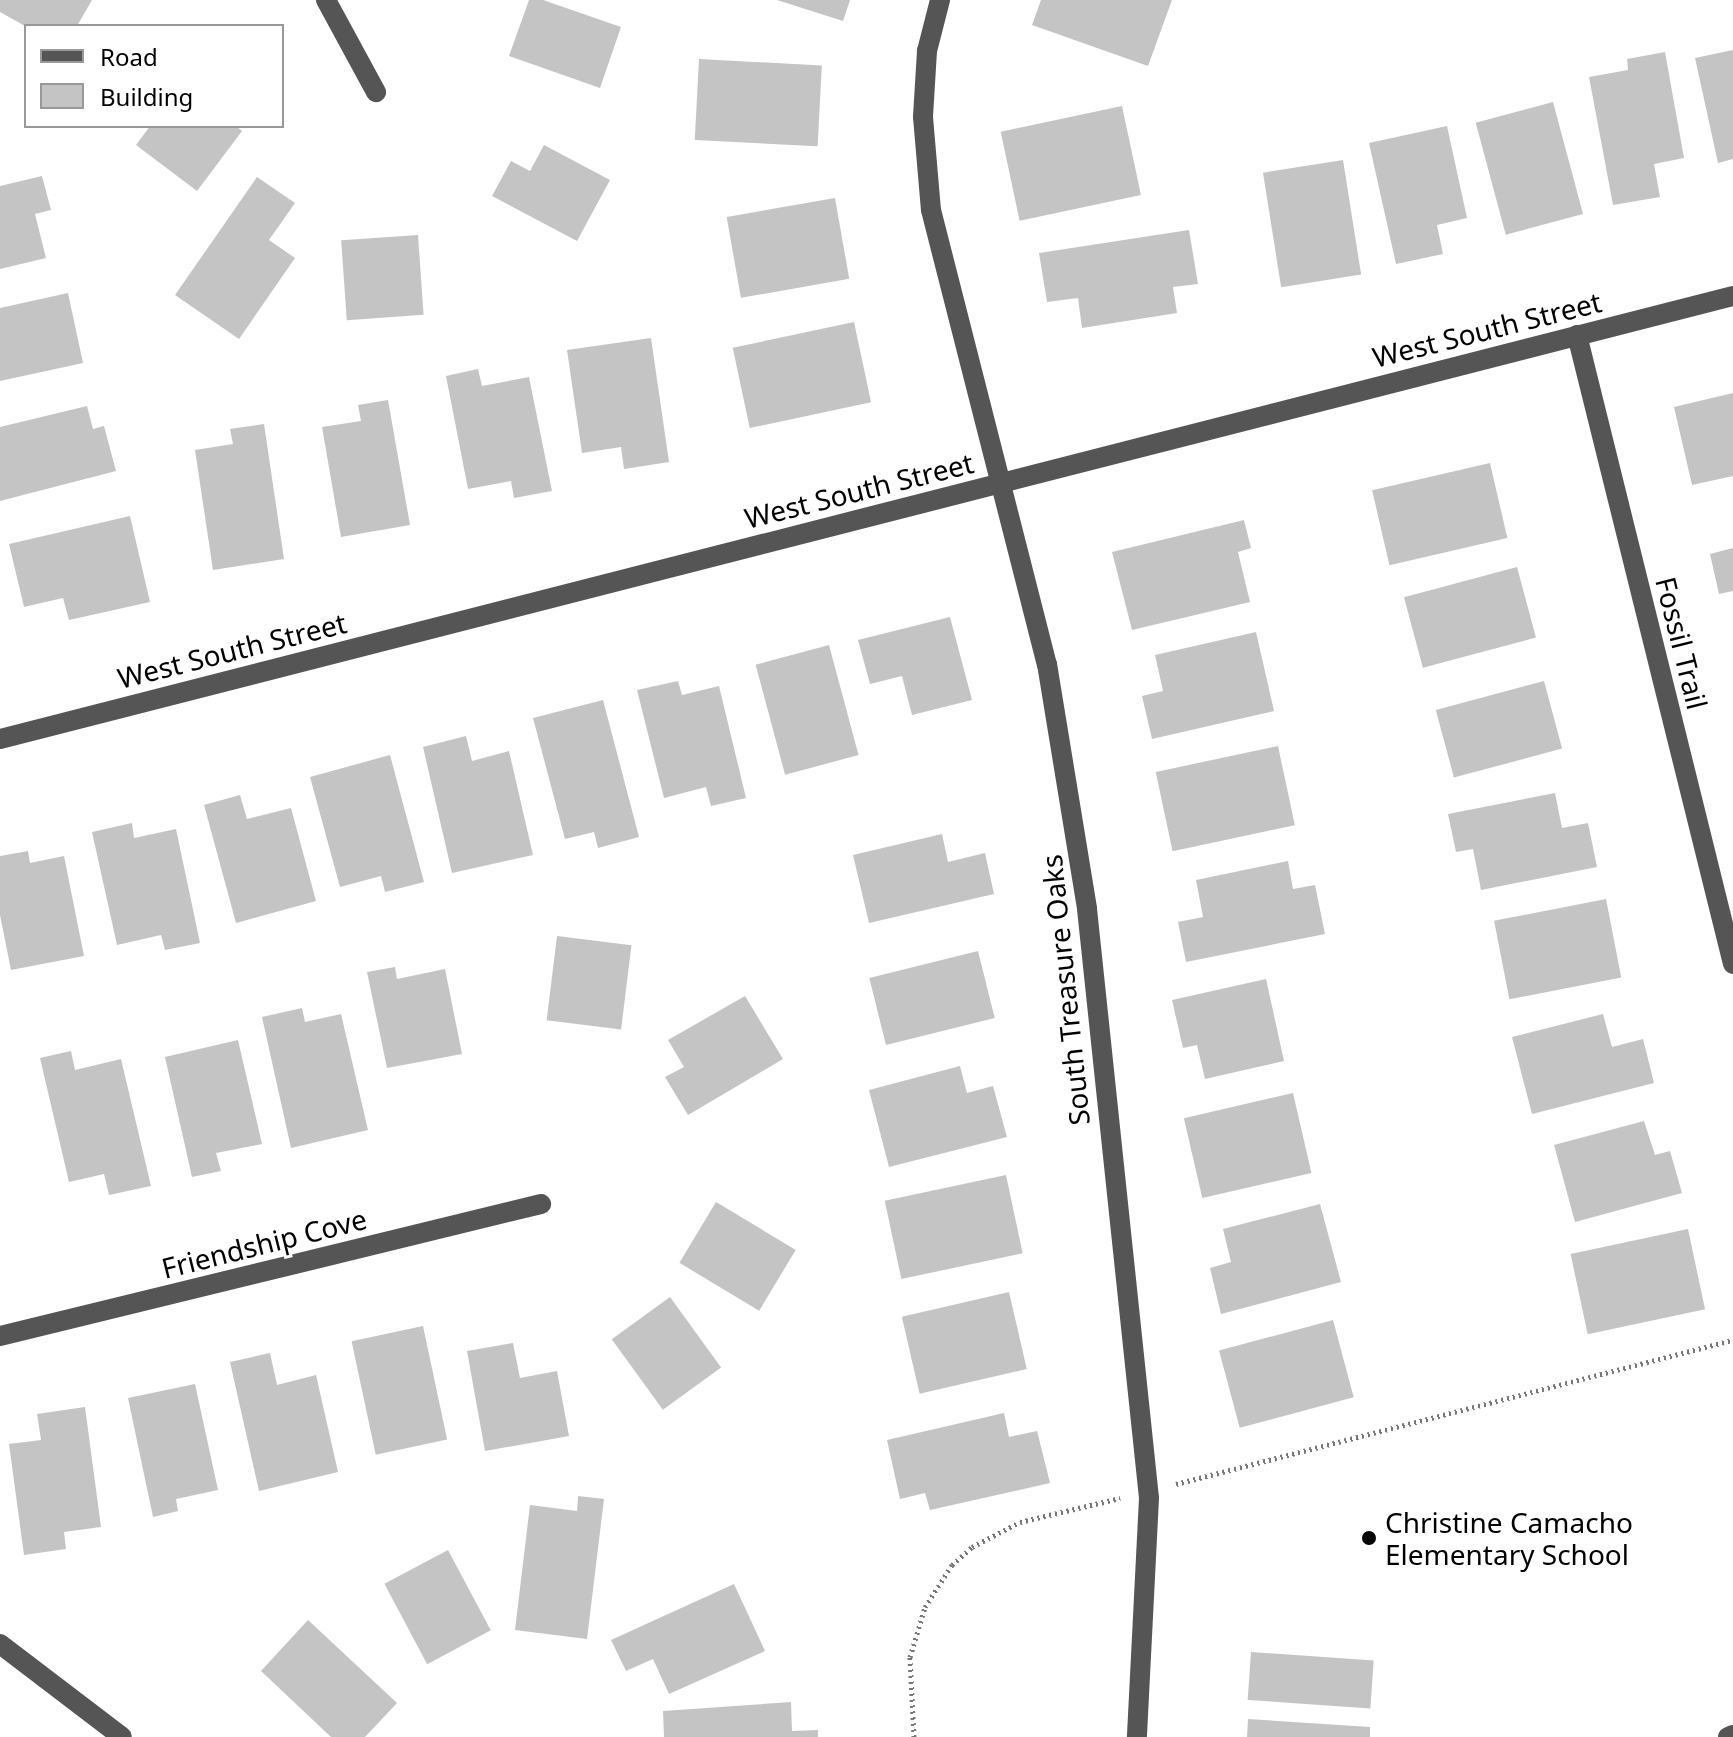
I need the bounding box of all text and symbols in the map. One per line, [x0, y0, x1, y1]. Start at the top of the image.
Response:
legend [24, 24, 284, 128]
text: Road [100, 40, 158, 73]
text: Building [100, 80, 193, 113]
street label: West South Street [1369, 284, 1605, 374]
street label: West South Street [741, 445, 977, 535]
street label: Fossil Trail [1649, 573, 1715, 713]
street label: West South Street [114, 605, 350, 695]
street label: South Treasure Oaks [1034, 853, 1096, 1127]
street label: Friendship Cove [158, 1201, 370, 1285]
place label: Christine Camacho Elementary School [1385, 1505, 1633, 1571]
marker: Christine Camacho Elementary School [1360, 1529, 1378, 1547]

